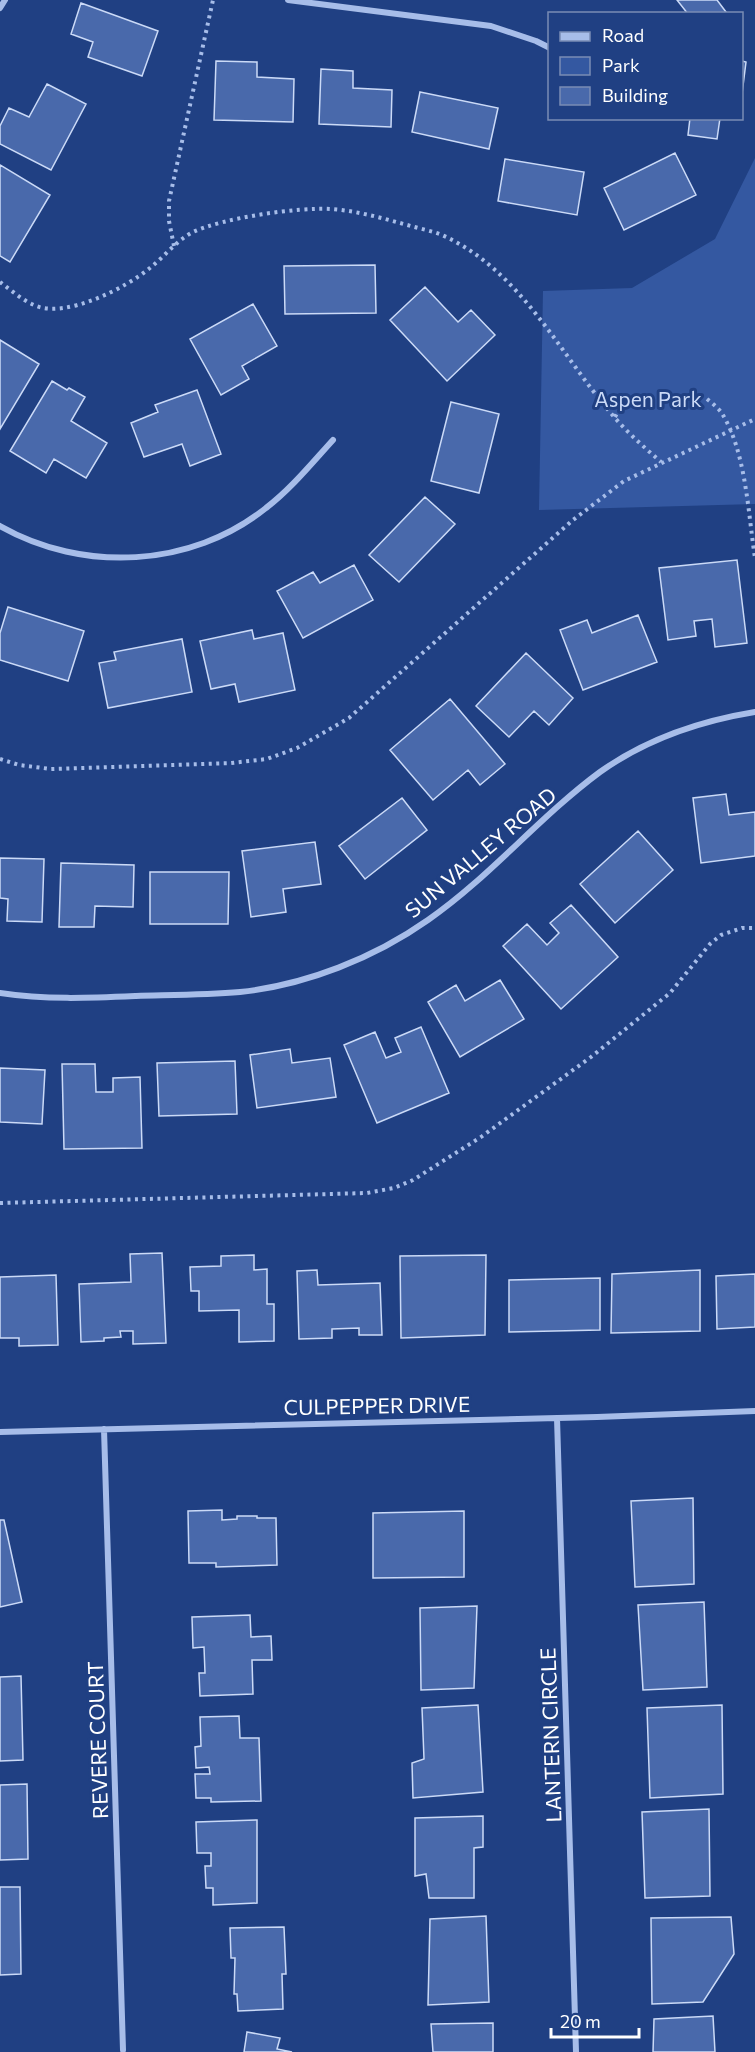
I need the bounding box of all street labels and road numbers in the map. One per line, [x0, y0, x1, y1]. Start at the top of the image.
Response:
street label: SUN VALLEY ROAD [399, 782, 561, 922]
street label: CULPEPPER DRIVE [283, 1391, 471, 1419]
street label: LANTERN CIRCLE [534, 1647, 566, 1823]
street label: REVERE COURT [82, 1661, 112, 1819]

